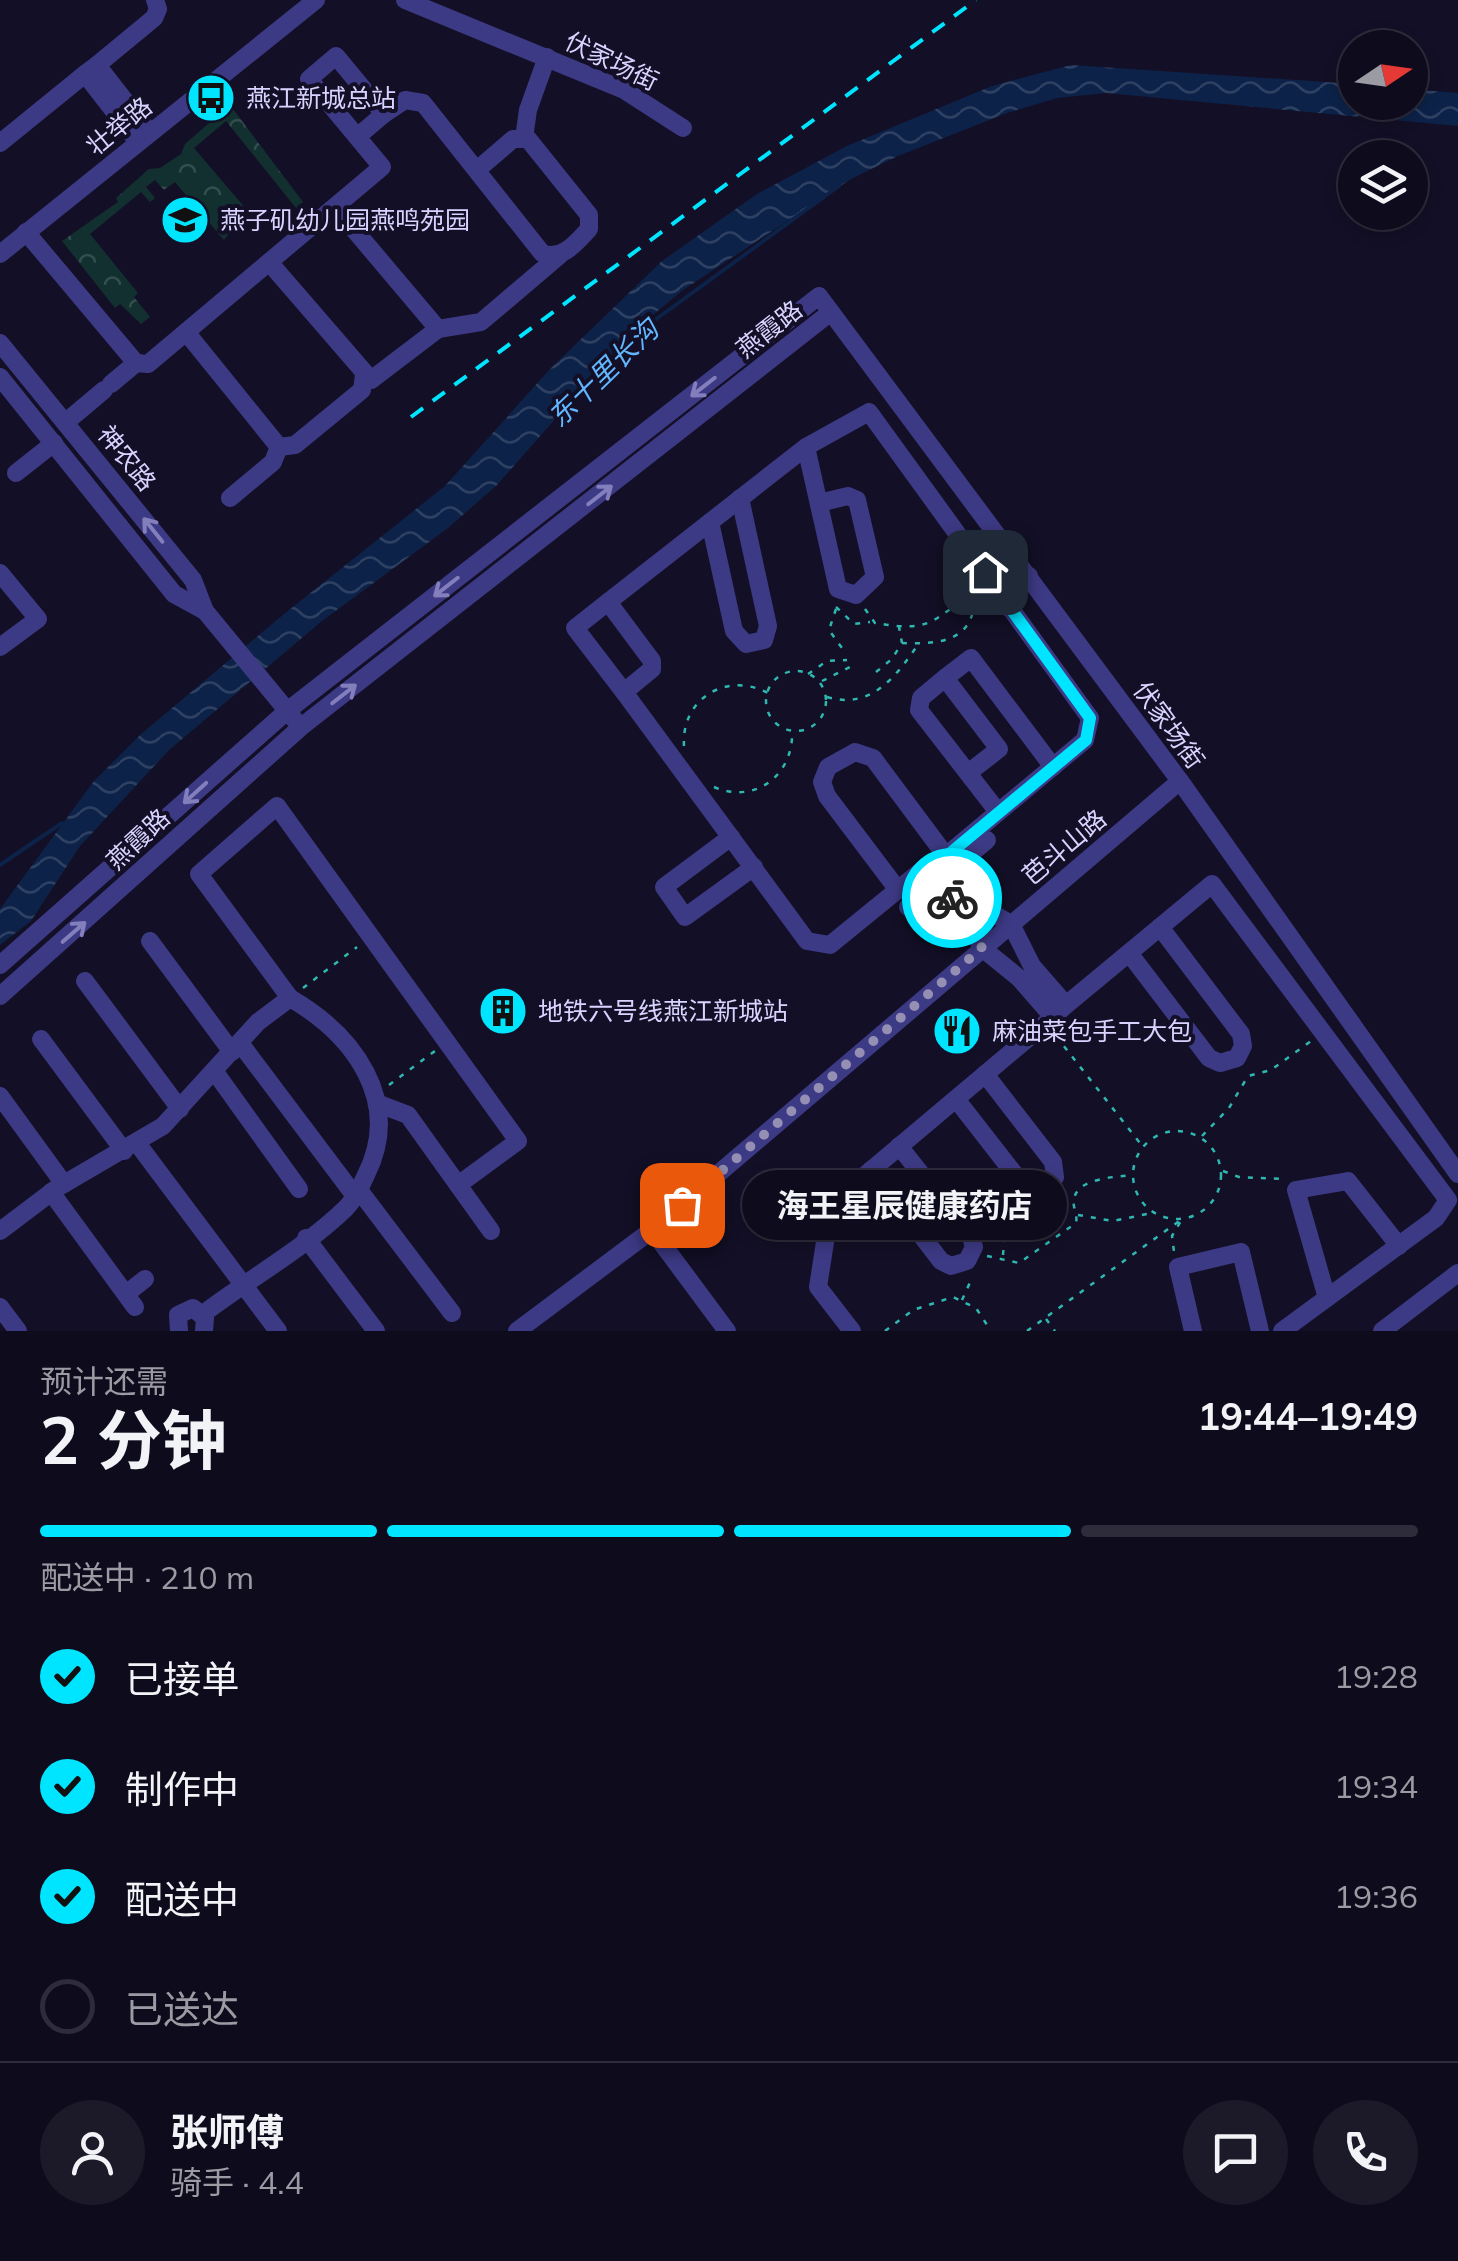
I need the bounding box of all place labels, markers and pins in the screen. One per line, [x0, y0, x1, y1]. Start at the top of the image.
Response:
bus stop icon: 燕江新城总站 [185, 72, 237, 124]
place label: 燕江新城总站 [246, 82, 396, 113]
school or university icon: 燕子矶幼儿园燕鸣苑园 [159, 194, 211, 246]
place label: 燕子矶幼儿园燕鸣苑园 [220, 204, 470, 235]
pin [943, 530, 1028, 615]
building icon: 地铁六号线燕江新城站 [477, 985, 529, 1037]
place label: 地铁六号线燕江新城站 [538, 995, 788, 1026]
restaurant icon: 麻油菜包手工大包 [931, 1005, 983, 1057]
place label: 麻油菜包手工大包 [992, 1015, 1192, 1046]
pin [640, 1163, 725, 1248]
callout: 海王星辰健康药店 [742, 1170, 1067, 1240]

